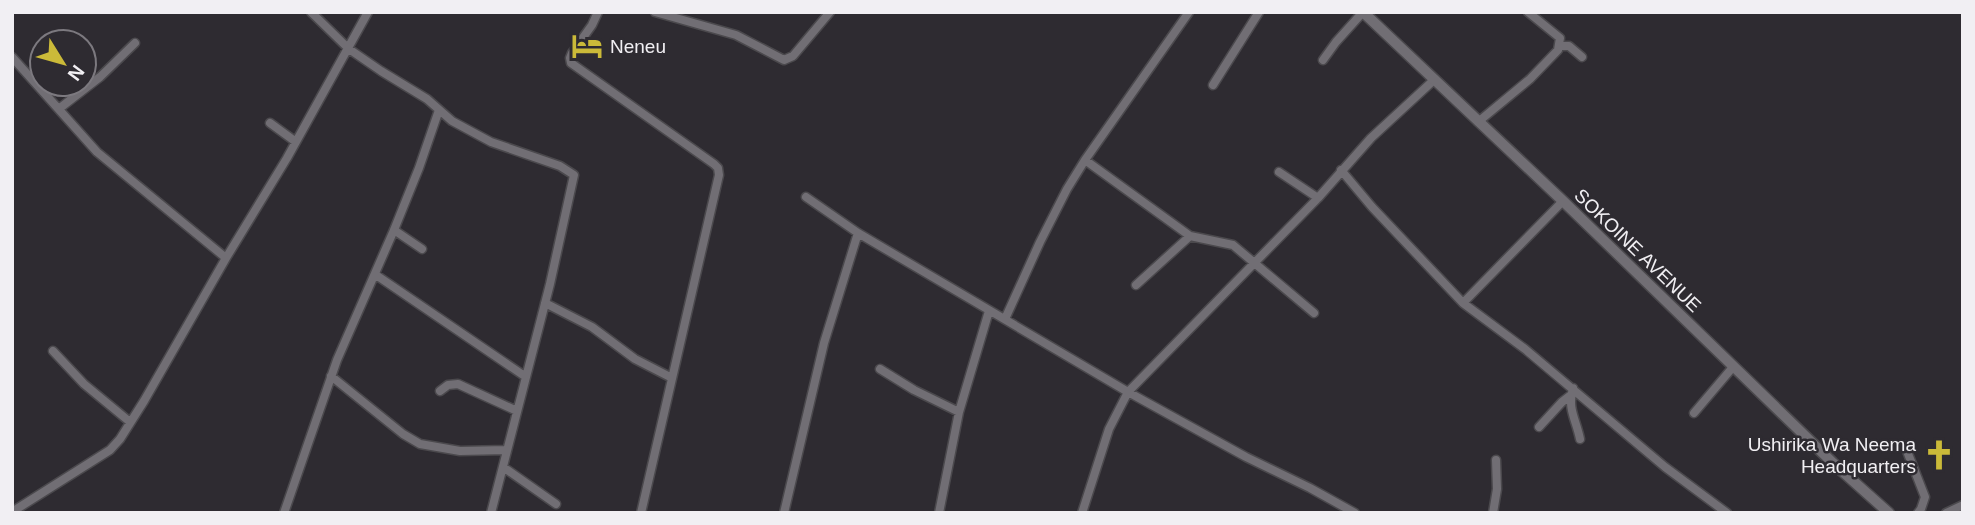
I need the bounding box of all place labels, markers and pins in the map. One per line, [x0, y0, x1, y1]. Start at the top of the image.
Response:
hotel icon: Neneu [570, 29, 604, 63]
place label: Neneu [610, 36, 666, 57]
place label: Ushirika Wa Neema Headquarters [1748, 434, 1916, 477]
church icon: Ushirika Wa Neema Headquarters [1922, 438, 1956, 472]

